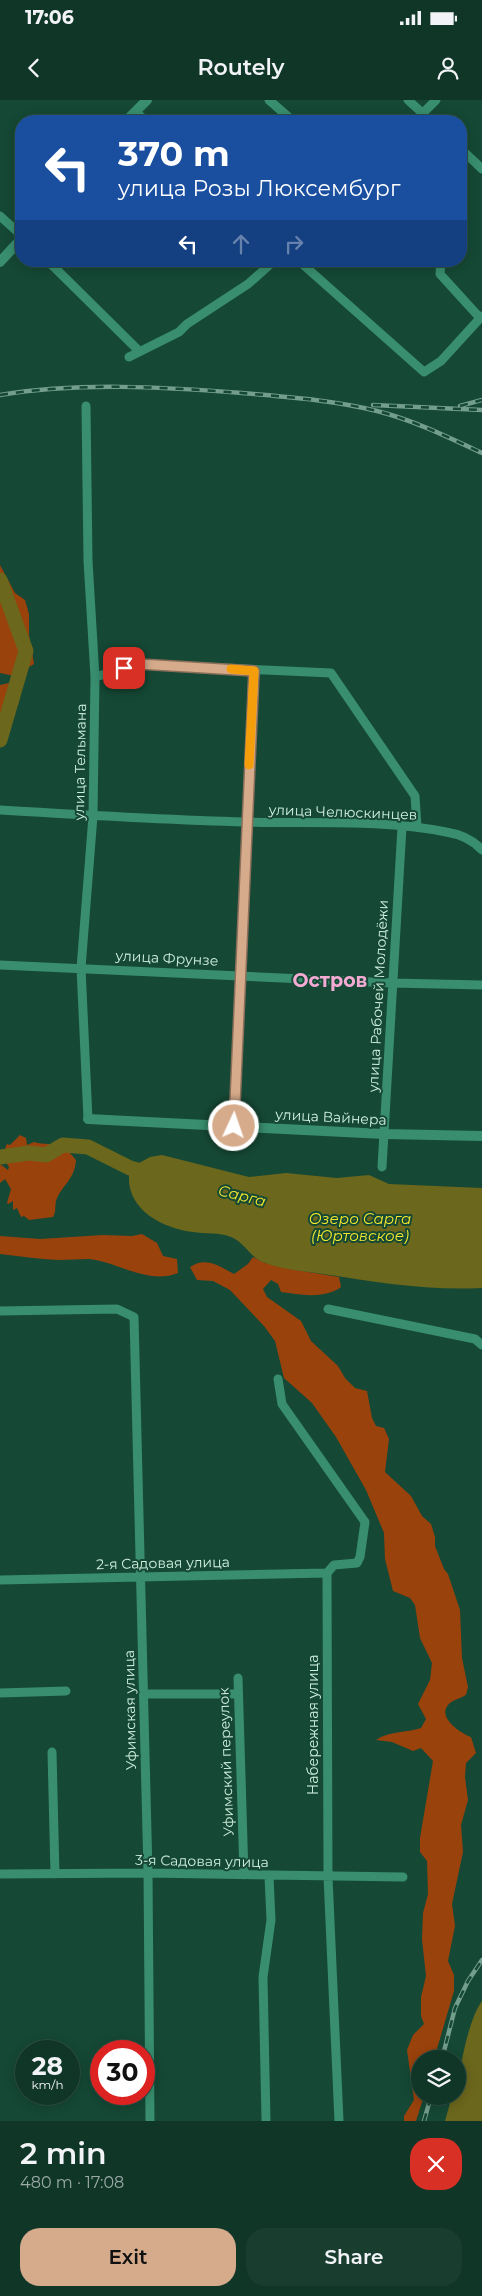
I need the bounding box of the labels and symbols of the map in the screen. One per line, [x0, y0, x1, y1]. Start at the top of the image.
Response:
pin [103, 647, 145, 689]
street label: улица Тельмана [70, 703, 90, 822]
street label: улица Челюскинцев [267, 800, 418, 824]
street label: улица Рабочей Молодёжи [364, 899, 392, 1094]
street label: улица Фрунзе [114, 946, 219, 970]
district label: Остров [293, 969, 368, 992]
position arrow [207, 1099, 259, 1151]
street label: улица Вайнера [274, 1105, 387, 1129]
water label: Сарга [216, 1180, 268, 1211]
water label: Озеро Сарга (Юртовское) [309, 1209, 411, 1245]
street label: 2-я Садовая улица [96, 1553, 230, 1573]
street label: Уфимская улица [120, 1650, 140, 1770]
street label: Набережная улица [304, 1655, 322, 1795]
street label: Уфимский переулок [214, 1687, 238, 1837]
street label: 3-я Садовая улица [135, 1851, 269, 1871]
speed limit sign: 30 [90, 2040, 155, 2105]

